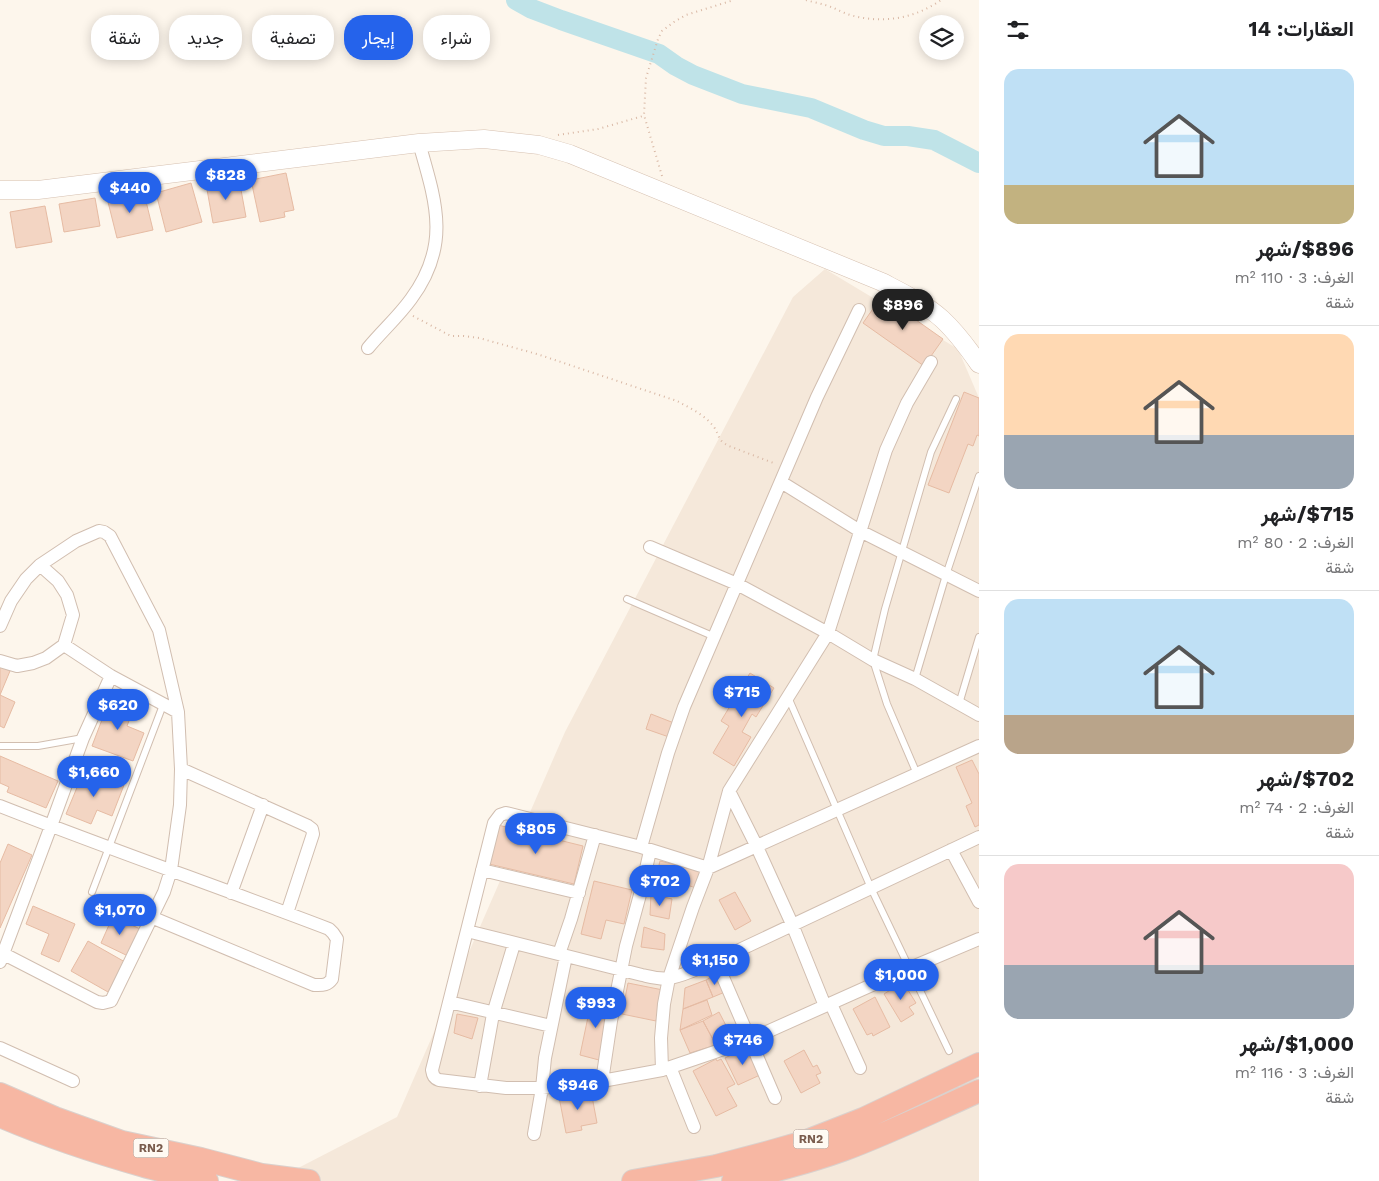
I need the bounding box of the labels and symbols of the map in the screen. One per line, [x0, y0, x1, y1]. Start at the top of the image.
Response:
pin: $828 [196, 158, 256, 201]
pin: $440 [100, 172, 160, 214]
pin: $896 [873, 288, 933, 331]
pin: $715 [712, 676, 772, 718]
pin: $620 [88, 688, 148, 731]
pin: $1,660 [53, 756, 135, 798]
pin: $805 [506, 812, 566, 855]
pin: $702 [630, 864, 690, 907]
pin: $1,070 [79, 894, 161, 936]
pin: $1,150 [674, 944, 756, 986]
pin: $1,000 [860, 958, 942, 1001]
pin: $993 [566, 986, 626, 1029]
pin: $746 [713, 1024, 773, 1066]
pin: $946 [548, 1068, 608, 1111]
road number: RN2 [794, 1130, 828, 1148]
road number: RN2 [134, 1138, 168, 1158]

